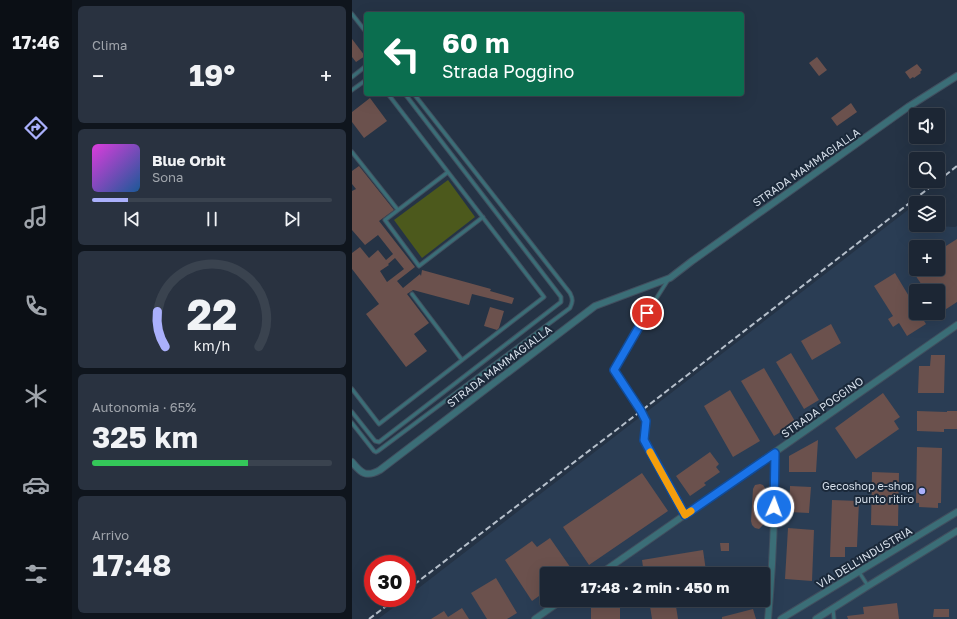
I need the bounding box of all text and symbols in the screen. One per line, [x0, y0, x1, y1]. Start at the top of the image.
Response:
text: 60 m [442, 26, 509, 59]
icon: left [376, 28, 428, 80]
text: 17:46 [12, 31, 60, 53]
text: Clima [92, 37, 127, 53]
text: 19° [189, 57, 235, 93]
text: Strada Poggino [442, 60, 574, 82]
text: − [92, 62, 104, 89]
text: + [320, 62, 332, 89]
map controls [909, 108, 945, 320]
button: sound [909, 108, 945, 144]
icon: directions [22, 114, 50, 142]
street label: STRADA MAMMAGIALLA [750, 125, 863, 209]
text: Blue Orbit [152, 151, 226, 169]
button: search [909, 152, 945, 188]
text: Sona [152, 169, 183, 185]
button: layers [909, 196, 945, 232]
icon: music [22, 203, 50, 231]
icon: previous [121, 208, 143, 230]
icon: pause [201, 208, 223, 230]
icon: next [281, 208, 303, 230]
button: + [909, 240, 945, 276]
button: − [909, 284, 945, 320]
text: 22 [187, 289, 237, 339]
icon: phone [22, 292, 50, 320]
pin [630, 296, 664, 330]
icon: arrive [636, 302, 658, 324]
street label: STRADA MAMMAGIALLA [444, 322, 554, 410]
text: km/h [194, 337, 230, 354]
street label: STRADA POGGINO [779, 374, 865, 440]
icon: climate [22, 382, 50, 410]
text: Autonomia · 65% [92, 399, 196, 415]
text: 325 km [92, 419, 198, 455]
icon: car [22, 471, 50, 499]
place label: Gecoshop e-shop punto ritiro [822, 479, 914, 505]
position arrow [753, 486, 795, 528]
marker: Gecoshop e-shop punto ritiro [917, 486, 927, 496]
street label: VIA DELL'INDUSTRIA [814, 523, 915, 591]
text: Arrivo [92, 527, 129, 543]
text: 17:48 [92, 547, 171, 583]
speed limit sign: 30 [364, 555, 416, 607]
icon: filters [22, 560, 50, 588]
text: 17:48 · 2 min · 450 m [581, 578, 729, 596]

